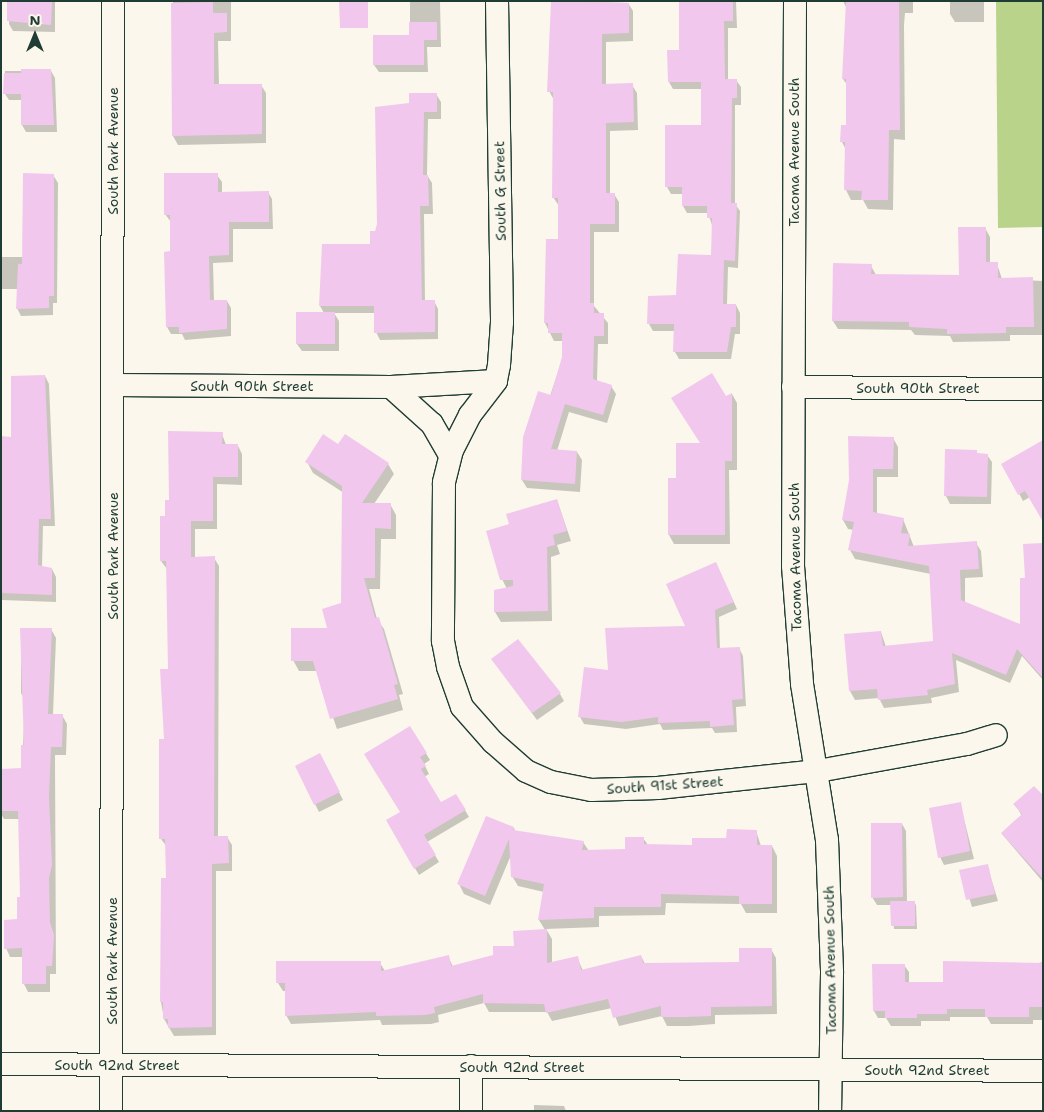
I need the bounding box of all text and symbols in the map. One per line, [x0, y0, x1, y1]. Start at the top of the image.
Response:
north arrow [10, 10, 60, 60]
text: N [29, 11, 41, 29]
street label: Tacoma Avenue South [786, 77, 802, 227]
street label: South Park Avenue [105, 87, 121, 215]
street label: South G Street [491, 141, 509, 241]
street label: South 90th Street [190, 378, 314, 394]
street label: South 90th Street [856, 380, 980, 396]
street label: Tacoma Avenue South [785, 482, 805, 632]
street label: South Park Avenue [105, 492, 121, 620]
street label: South 91st Street [606, 773, 724, 797]
street label: Tacoma Avenue South [820, 885, 840, 1035]
street label: South Park Avenue [104, 897, 120, 1025]
street label: South 92nd Street [54, 1057, 180, 1073]
street label: South 92nd Street [459, 1059, 585, 1075]
street label: South 92nd Street [864, 1062, 990, 1078]

